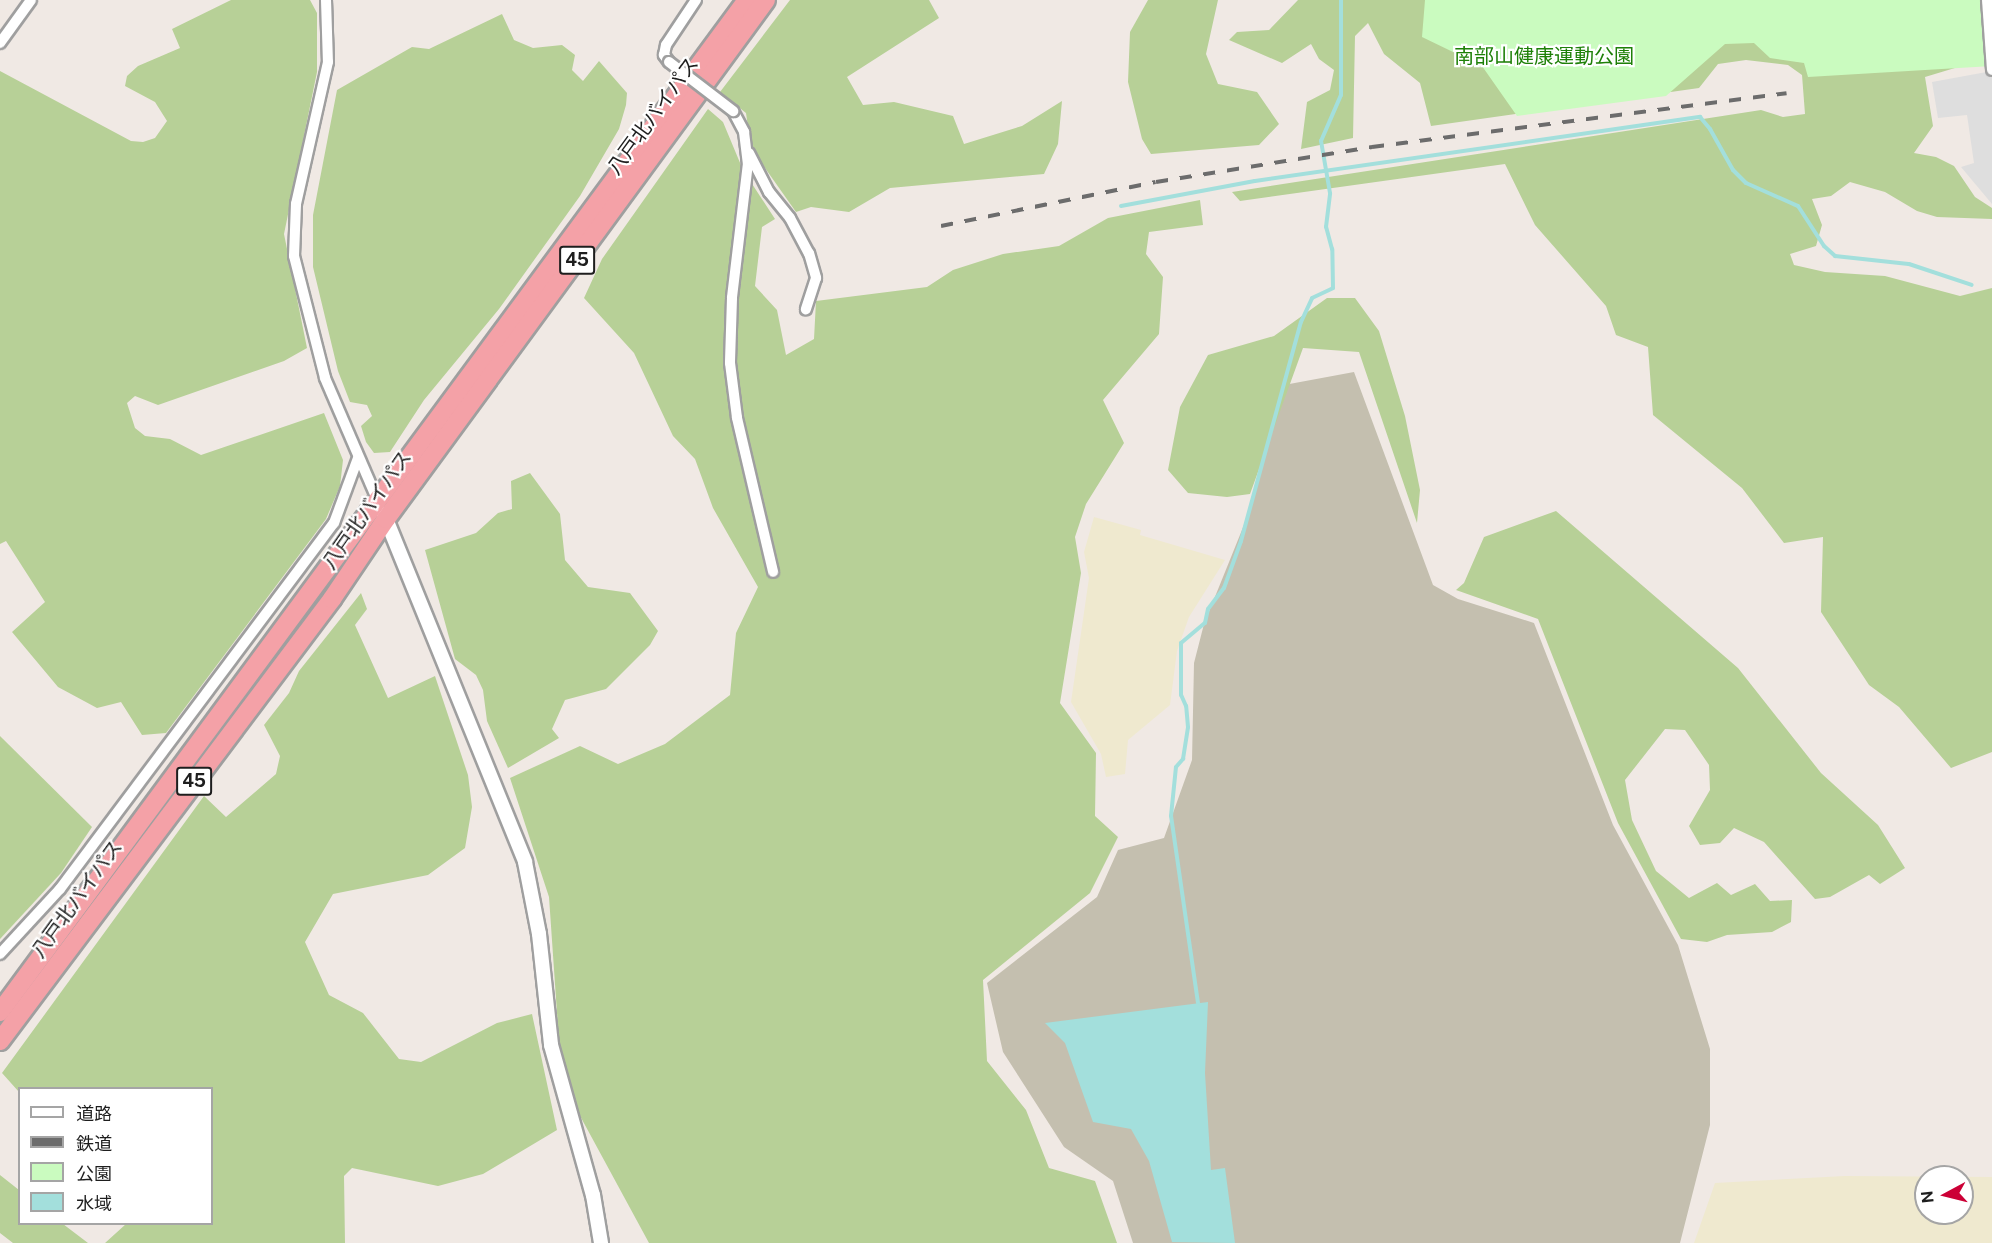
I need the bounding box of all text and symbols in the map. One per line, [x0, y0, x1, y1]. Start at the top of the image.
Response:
park label: 南部山健康運動公園 [1454, 44, 1634, 68]
street label: 八戸北バイパス [602, 52, 704, 180]
road number: 45 [559, 245, 595, 275]
street label: 八戸北バイパス [317, 446, 417, 574]
road number: 45 [176, 766, 212, 796]
street label: 八戸北バイパス [26, 835, 128, 963]
legend [18, 1087, 213, 1225]
text: 道路 [76, 1103, 112, 1124]
text: 鉄道 [76, 1133, 112, 1154]
text: 公園 [76, 1163, 112, 1184]
north arrow [1914, 1165, 1974, 1225]
text: N [1917, 1190, 1938, 1204]
text: 水域 [76, 1193, 112, 1214]

